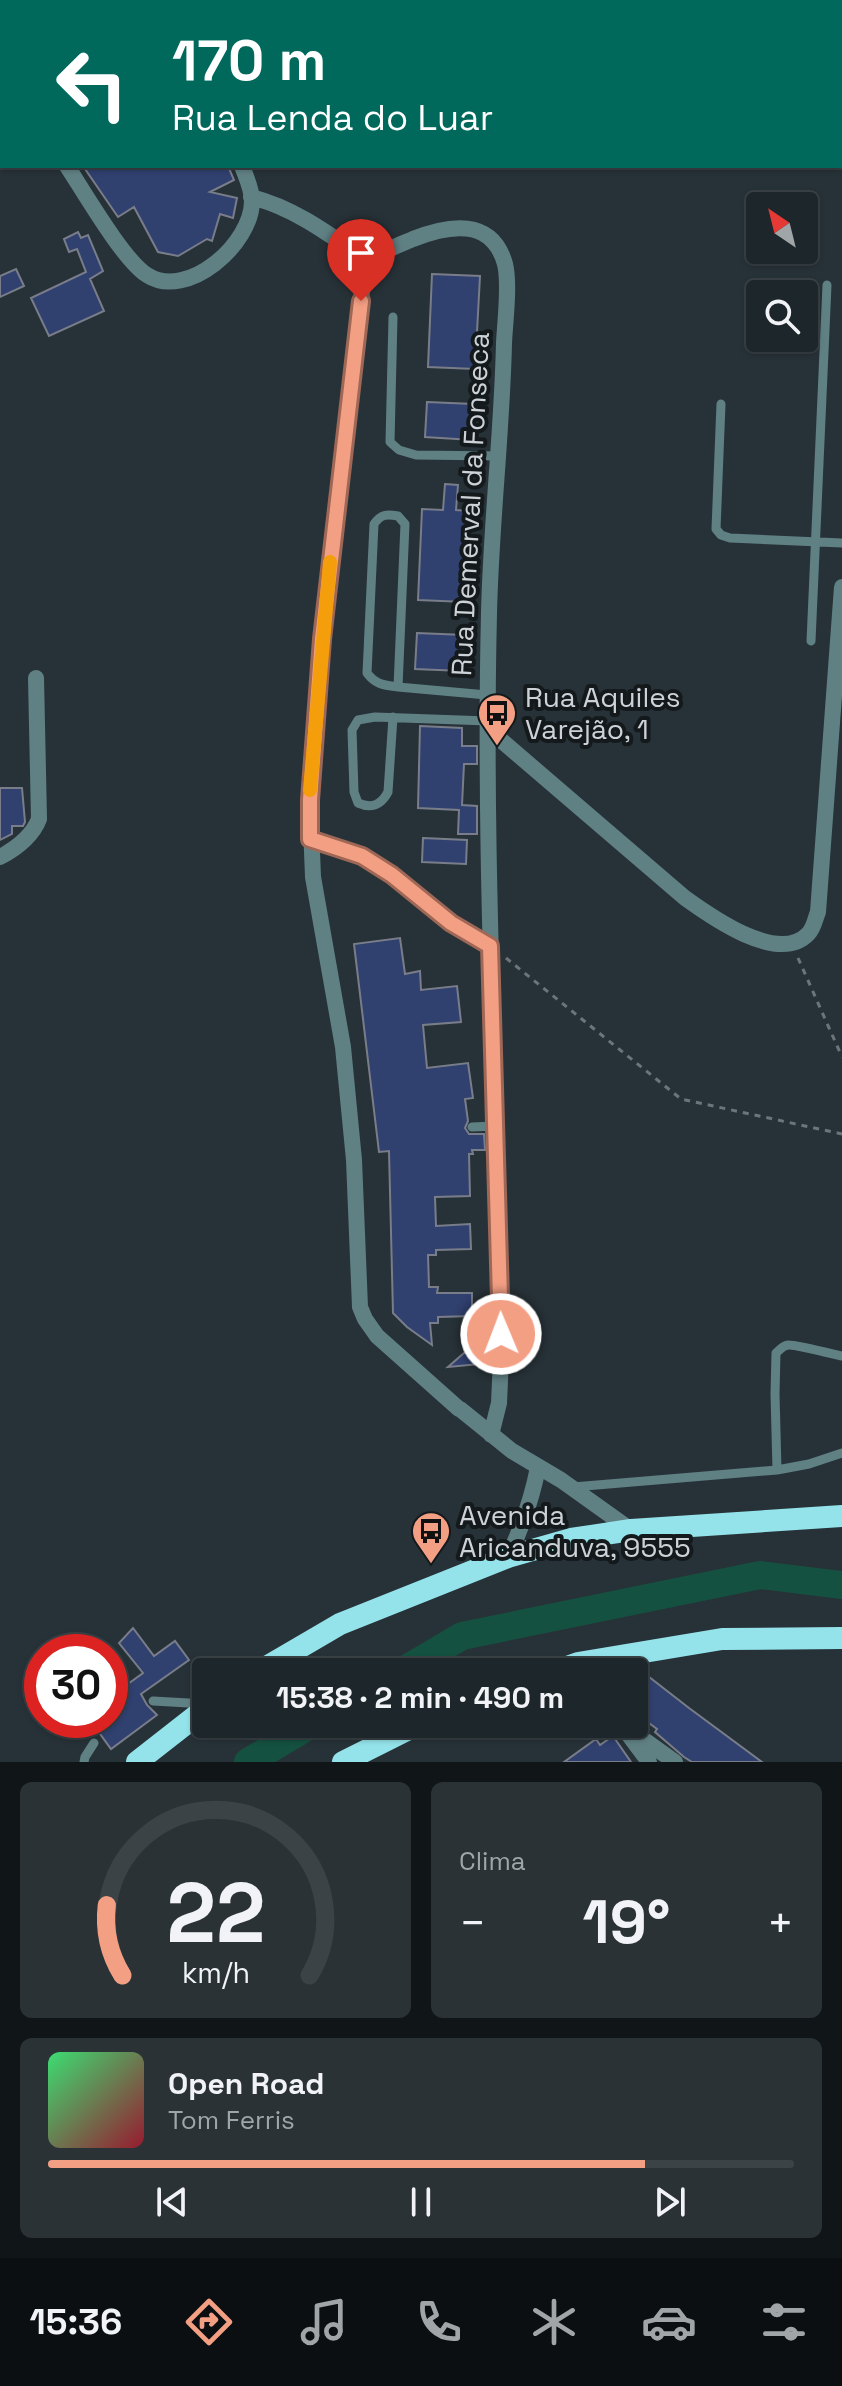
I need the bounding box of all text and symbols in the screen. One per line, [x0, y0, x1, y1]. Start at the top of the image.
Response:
text: 170 m [172, 25, 326, 96]
icon: left [40, 32, 144, 136]
text: Rua Lenda do Luar [172, 95, 493, 141]
north arrow [746, 192, 818, 264]
map controls [746, 192, 818, 352]
pin [327, 219, 395, 301]
icon: arrive [339, 231, 383, 275]
button: search [746, 280, 818, 352]
street label: Rua Demerval da Fonseca [443, 331, 497, 677]
place label: Rua Aquiles Varejão, 1 [525, 679, 681, 747]
bus stop icon: Rua Aquiles Varejão, 1 [476, 692, 518, 747]
position arrow [459, 1292, 543, 1376]
place label: Avenida Aricanduva, 9555 [459, 1497, 691, 1565]
bus stop icon: Avenida Aricanduva, 9555 [410, 1510, 452, 1565]
speed limit sign: 30 [24, 1634, 128, 1738]
text: 15:38 · 2 min · 490 m [276, 1678, 564, 1717]
text: Clima [459, 1844, 526, 1878]
text: 22 [166, 1860, 265, 1966]
text: 19° [583, 1884, 670, 1961]
text: − [459, 1895, 486, 1951]
text: + [767, 1895, 794, 1951]
text: km/h [181, 1955, 250, 1991]
text: Open Road [168, 2064, 324, 2103]
text: Tom Ferris [168, 2103, 295, 2137]
icon: previous [150, 2180, 194, 2224]
icon: pause [399, 2180, 443, 2224]
icon: next [648, 2180, 692, 2224]
icon: directions [181, 2294, 237, 2350]
icon: music [296, 2294, 352, 2350]
icon: phone [411, 2294, 467, 2350]
icon: climate [526, 2294, 582, 2350]
icon: car [641, 2294, 697, 2350]
icon: filters [756, 2294, 812, 2350]
text: 15:36 [30, 2299, 122, 2345]

